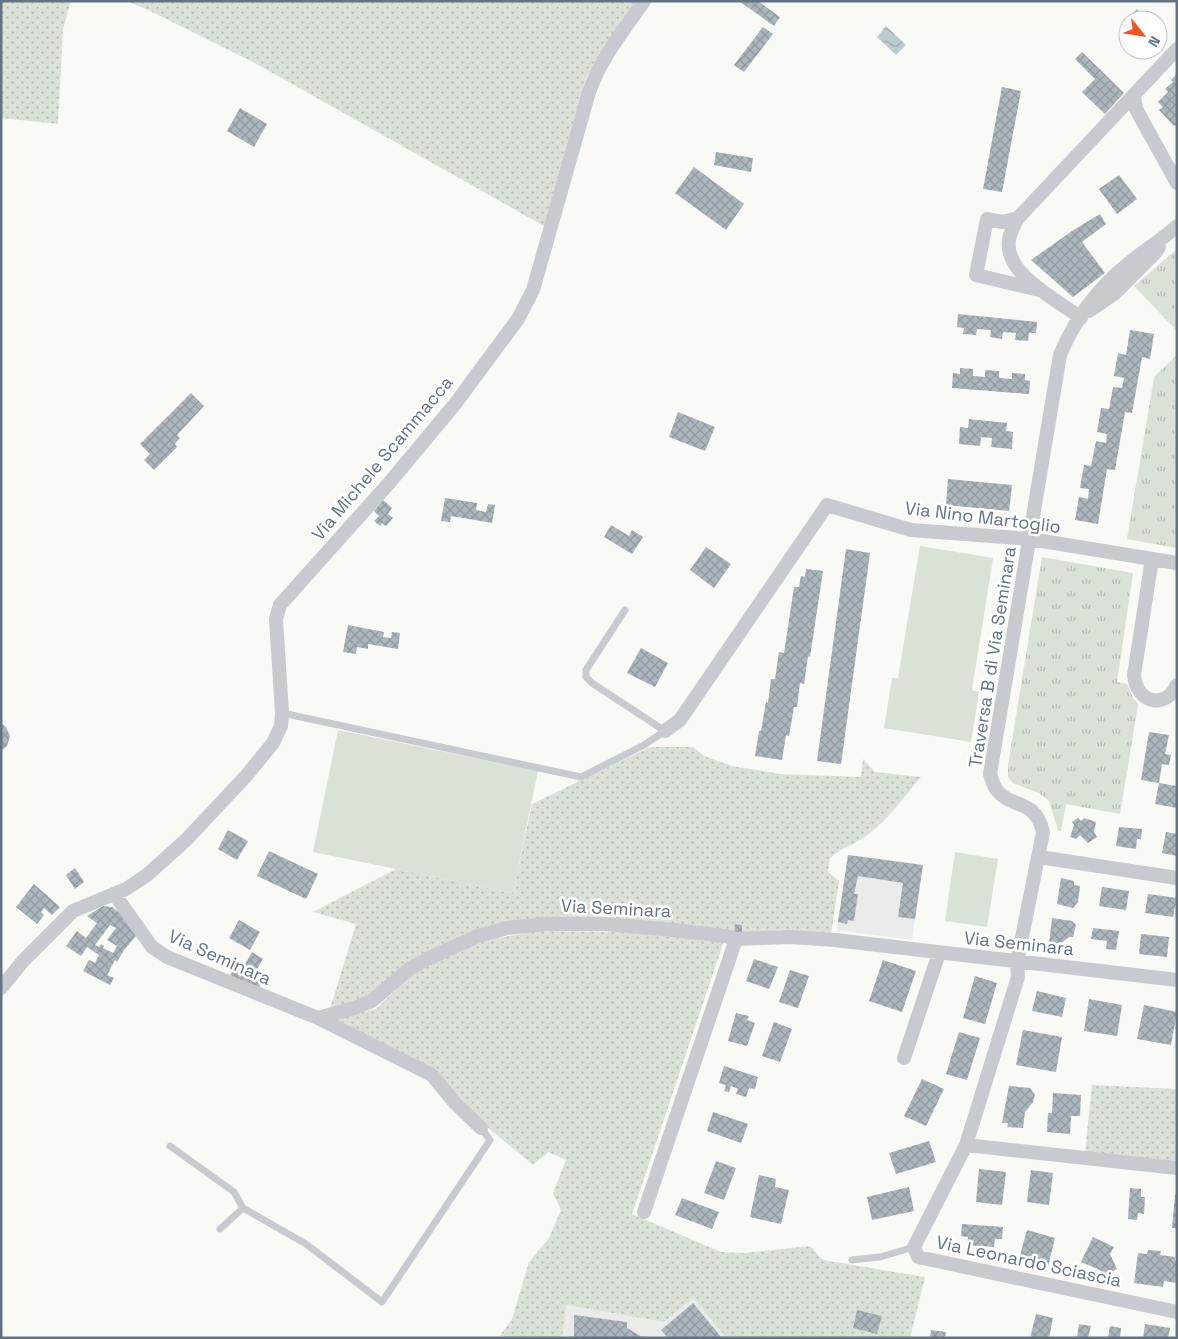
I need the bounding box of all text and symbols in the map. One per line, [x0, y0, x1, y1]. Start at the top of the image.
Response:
north arrow [1118, 10, 1168, 60]
text: N [1144, 33, 1164, 50]
street label: Via Michele Scammacca [306, 371, 458, 545]
street label: Via Nino Martoglio [904, 496, 1062, 538]
street label: Traversa B di Via Seminara [963, 545, 1021, 769]
street label: Via Seminara [560, 894, 672, 922]
street label: Via Seminara [165, 924, 275, 990]
street label: Via Seminara [963, 926, 1075, 960]
street label: Via Leonardo Sciascia [934, 1230, 1124, 1292]

